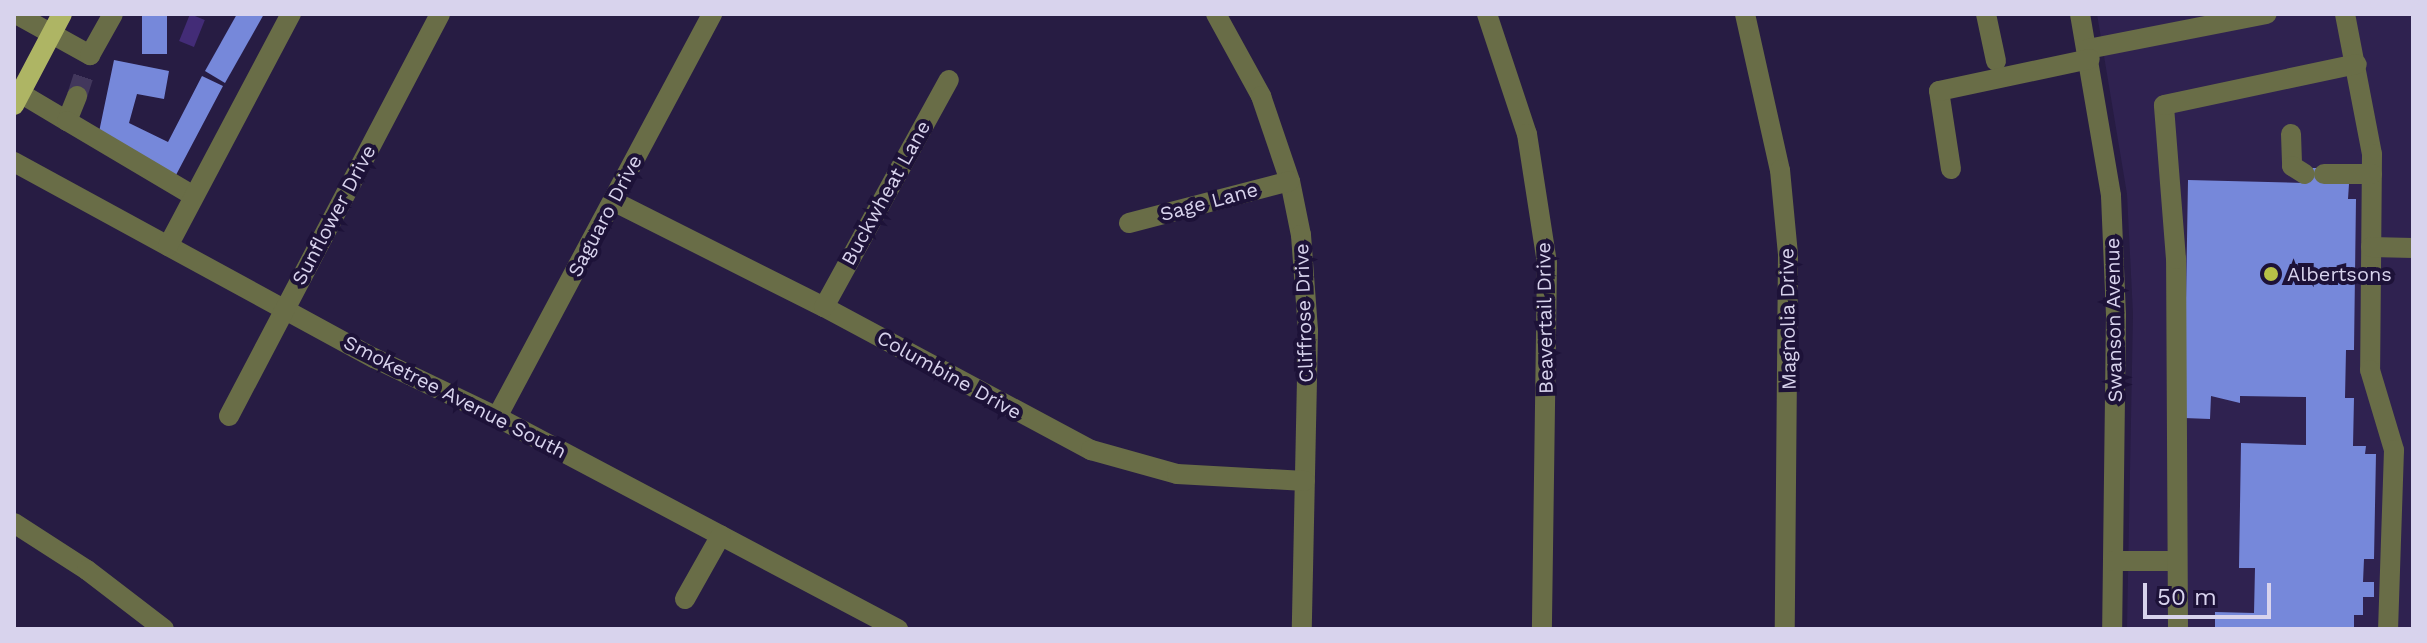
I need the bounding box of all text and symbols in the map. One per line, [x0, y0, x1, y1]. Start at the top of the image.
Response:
street label: Buckwheat Lane [836, 116, 936, 270]
street label: Sunflower Drive [287, 141, 381, 289]
street label: Saguaro Drive [563, 151, 647, 281]
street label: Sage Lane [1158, 177, 1260, 227]
street label: Swanson Avenue [2101, 237, 2127, 403]
street label: Beavertail Drive [1532, 241, 1558, 395]
street label: Cliffrose Drive [1290, 243, 1318, 383]
street label: Magnolia Drive [1775, 247, 1801, 391]
place label: Albertsons [2287, 262, 2392, 286]
marker: Albertsons [2262, 265, 2280, 283]
street label: Columbine Drive [873, 325, 1025, 425]
street label: Smoketree Avenue South [339, 330, 571, 464]
scale bar [2147, 567, 2275, 617]
text: 50 m [2157, 583, 2217, 611]

